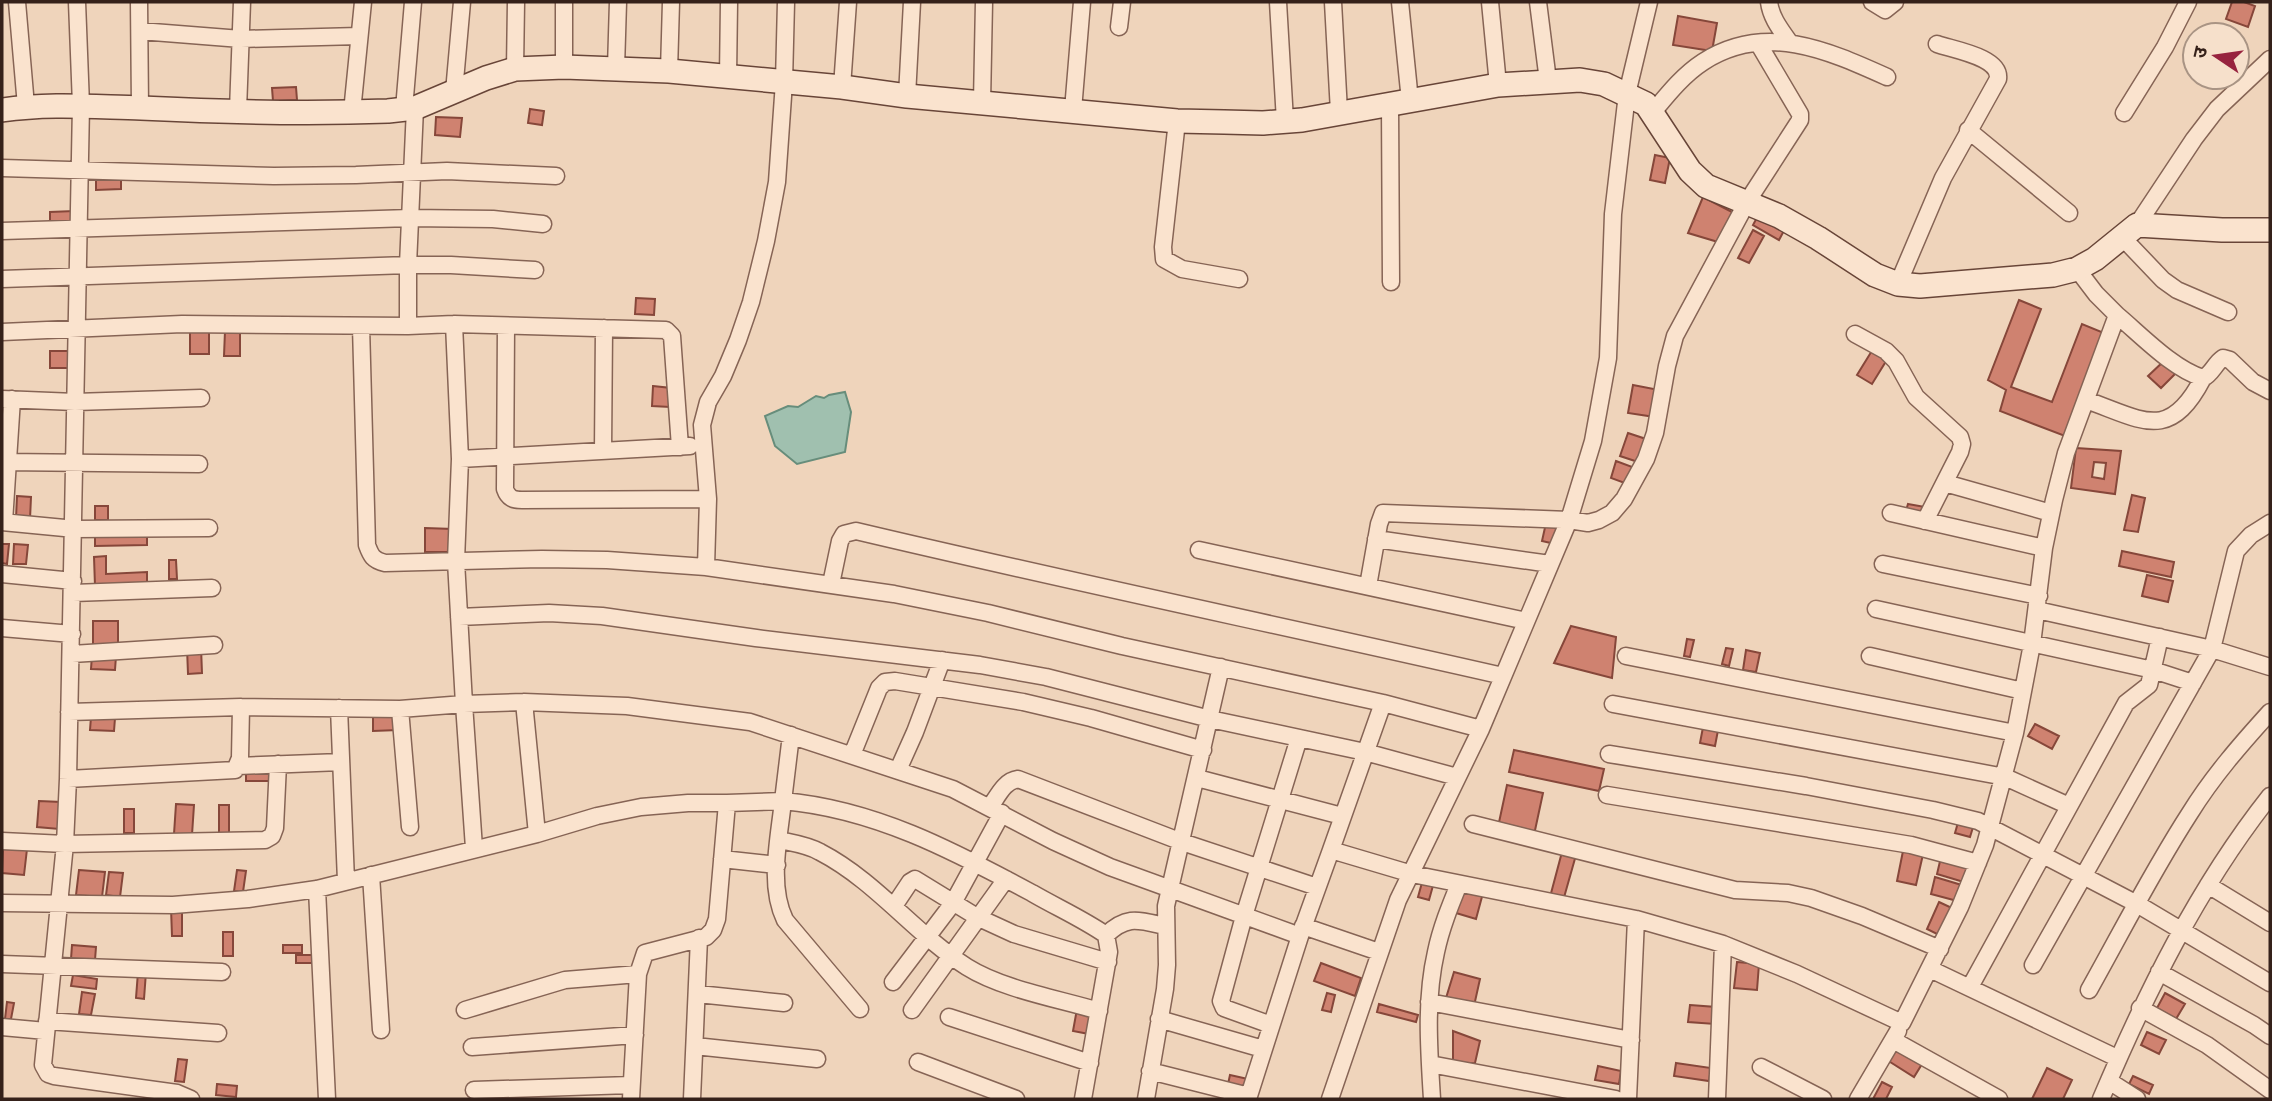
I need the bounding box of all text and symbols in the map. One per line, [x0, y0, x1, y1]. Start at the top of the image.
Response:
north arrow [2181, 21, 2251, 91]
text: उ [2186, 43, 2213, 60]

